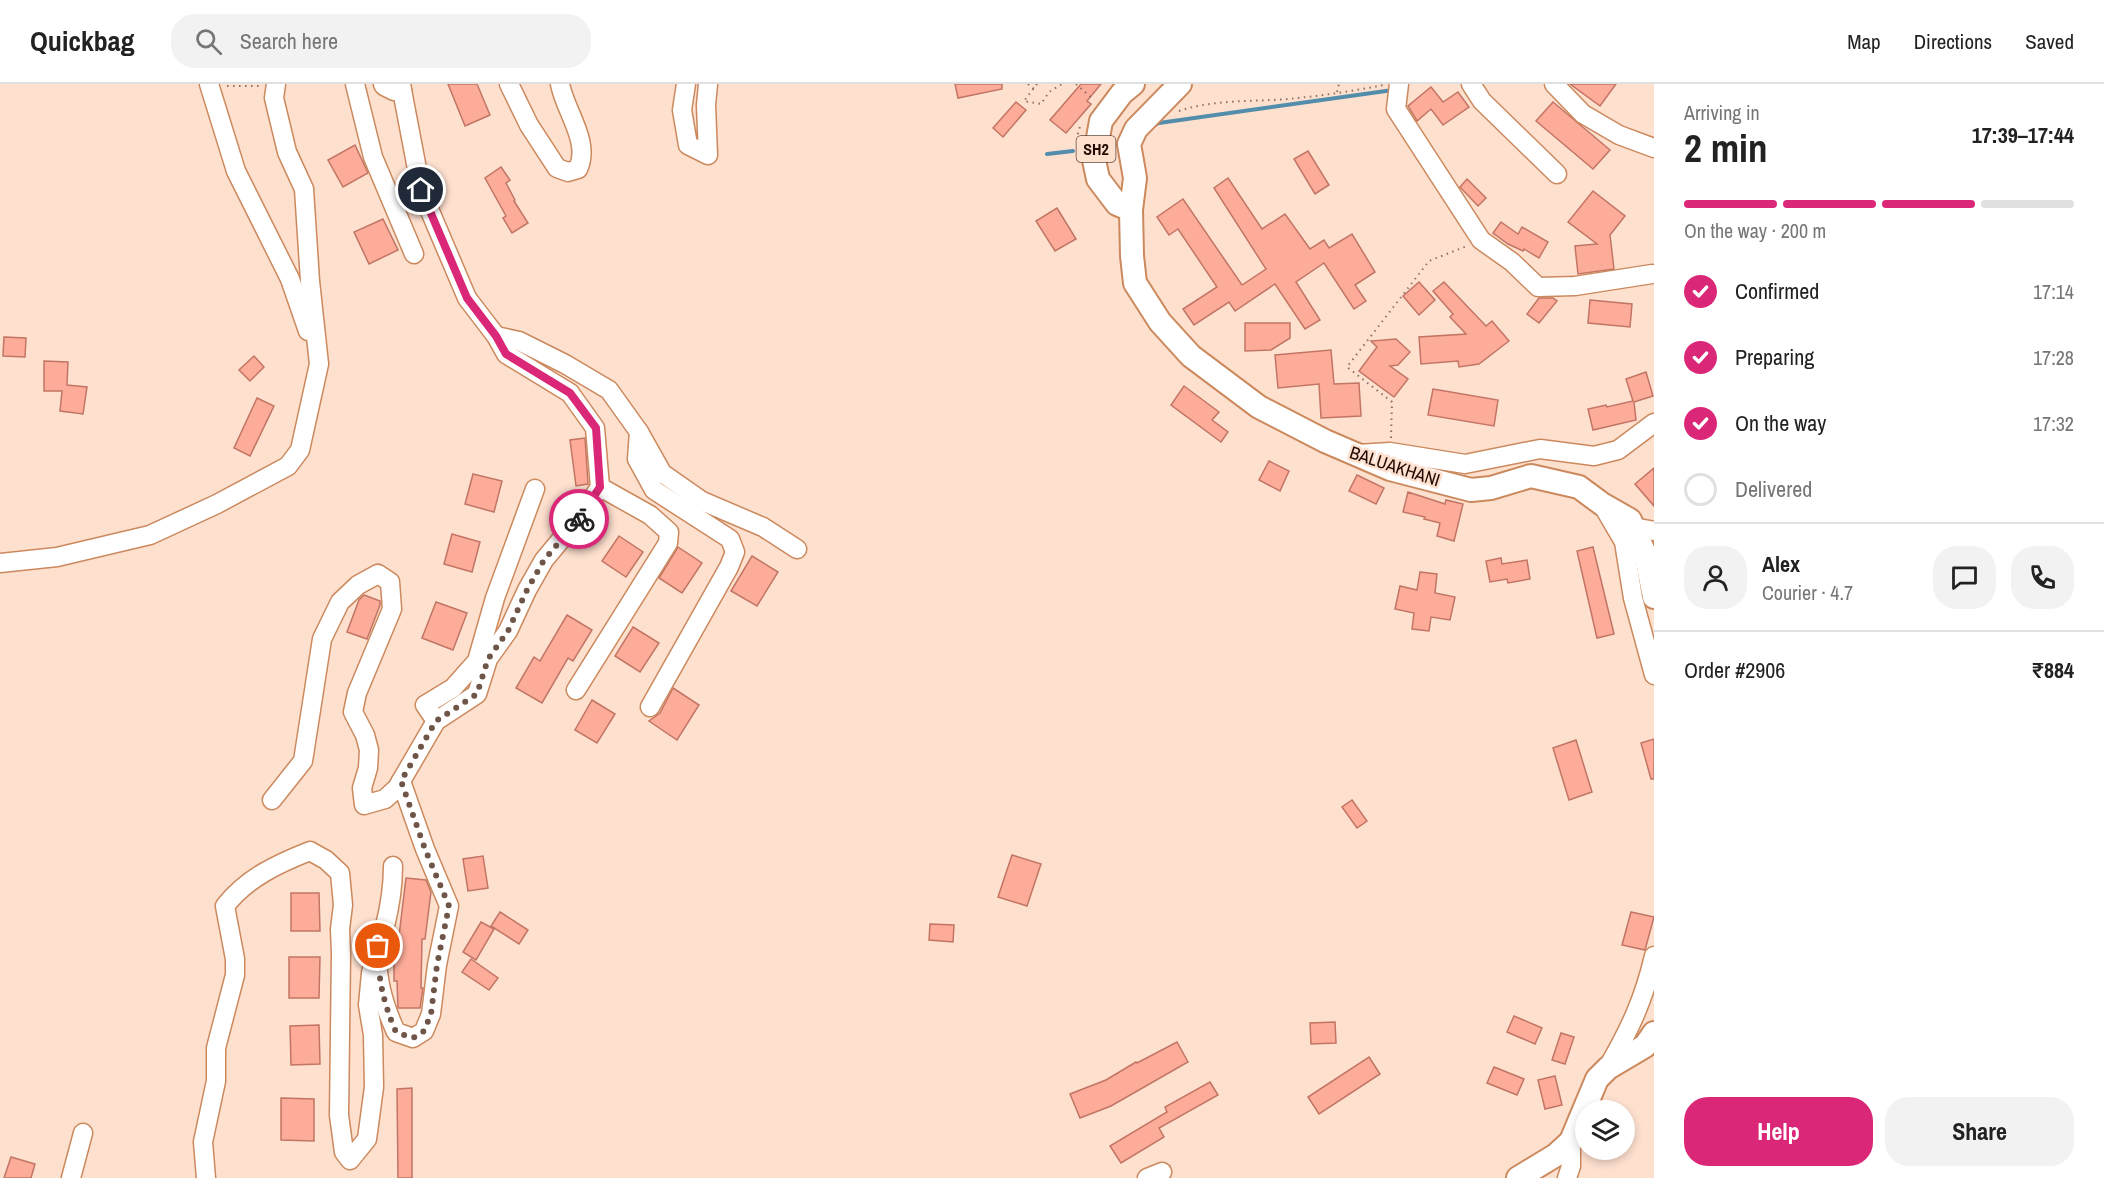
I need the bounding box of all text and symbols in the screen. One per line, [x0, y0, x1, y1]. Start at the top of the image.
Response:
search box [171, 14, 591, 68]
text: Quickbag [30, 22, 135, 60]
icon: search [192, 25, 225, 58]
text: Search here [240, 26, 338, 56]
text: Map [1847, 27, 1881, 56]
text: Directions [1914, 27, 1992, 56]
text: Saved [2025, 27, 2074, 56]
text: Arriving in [1684, 99, 1760, 126]
text: 17:39–17:44 [1972, 120, 2074, 150]
text: 2 min [1684, 122, 1768, 174]
road number: SH2 [1076, 136, 1116, 162]
pin [395, 164, 446, 215]
icon: home [404, 173, 437, 206]
text: On the way · 200 m [1684, 217, 1826, 244]
icon: check [1684, 275, 1717, 308]
text: Confirmed [1735, 276, 1819, 306]
text: 17:14 [2033, 278, 2074, 305]
icon: check [1684, 341, 1717, 374]
text: Preparing [1735, 342, 1814, 372]
text: 17:28 [2033, 344, 2074, 371]
icon: check [1684, 407, 1717, 440]
text: On the way [1735, 408, 1826, 438]
text: 17:32 [2033, 410, 2074, 437]
street label: BALUAKHANI [1347, 440, 1443, 492]
text: Delivered [1735, 474, 1812, 504]
courier [549, 489, 609, 549]
icon: bike [563, 503, 596, 536]
button: person [1684, 546, 1747, 609]
button: chat [1933, 546, 1996, 609]
button: phone [2011, 546, 2074, 609]
text: Alex [1762, 549, 1800, 579]
text: Courier · 4.7 [1762, 579, 1853, 606]
text: Order #2906 [1684, 655, 1785, 685]
text: ₹884 [2031, 655, 2074, 685]
pin [352, 920, 403, 971]
icon: bag [361, 929, 394, 962]
button: Help [1684, 1097, 1873, 1166]
button: Share [1885, 1097, 2074, 1166]
map controls [1575, 1100, 1635, 1160]
button: layers [1575, 1100, 1635, 1160]

